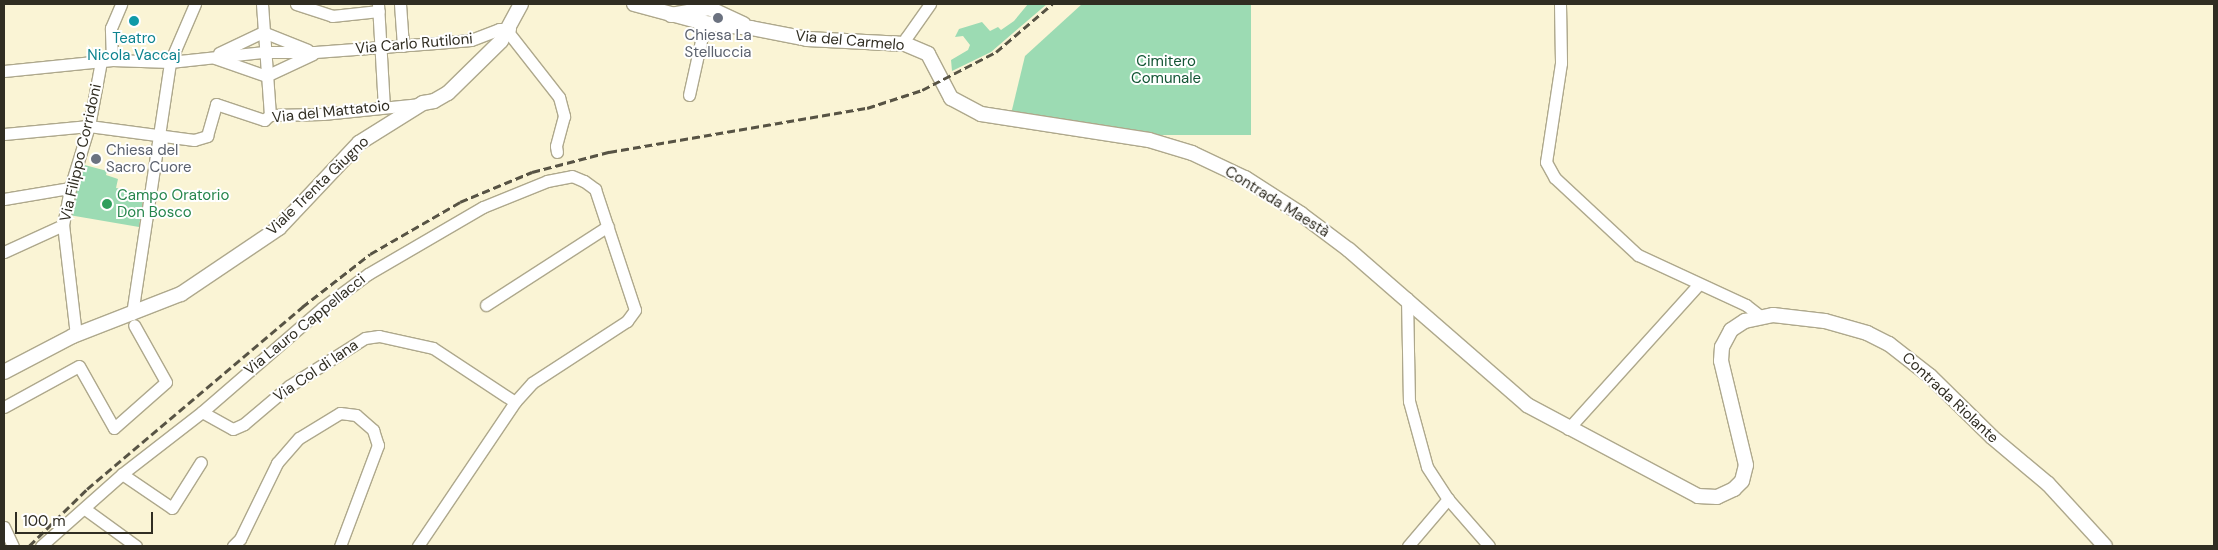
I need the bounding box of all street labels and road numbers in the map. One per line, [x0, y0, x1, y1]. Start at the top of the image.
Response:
street label: Via del Carmelo [795, 27, 905, 55]
street label: Via Carlo Rutiloni [354, 30, 474, 58]
street label: Via Filippo Corridoni [56, 82, 106, 224]
street label: Via del Mattatoio [271, 97, 391, 127]
street label: Viale Trenta Giugno [263, 133, 373, 239]
street label: Contrada Maestà [1221, 163, 1333, 241]
street label: Via Lauro Cappellacci [241, 271, 369, 379]
street label: Via Col di lana [270, 336, 362, 406]
street label: Contrada Riolante [1898, 349, 2002, 447]

